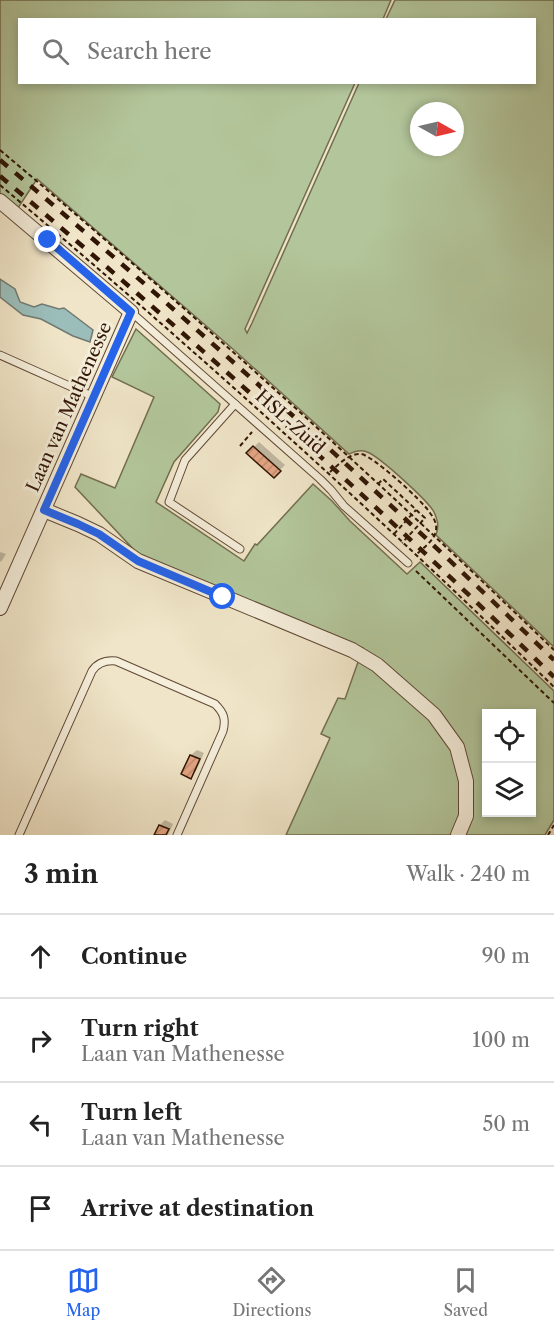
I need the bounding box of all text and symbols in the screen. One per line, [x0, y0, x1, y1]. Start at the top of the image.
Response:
search box [18, 18, 536, 84]
icon: search [39, 35, 72, 68]
text: Search here [87, 38, 212, 65]
north arrow [410, 102, 464, 156]
route end [34, 226, 60, 252]
street label: Laan van Mathenesse [22, 319, 116, 495]
street label: HSL-Zuid [251, 385, 329, 459]
route start [209, 583, 235, 609]
map controls [482, 709, 536, 817]
button: locate [482, 709, 536, 763]
button: layers [482, 763, 536, 817]
text: 3 min [24, 858, 98, 890]
text: Walk · 240 m [406, 862, 530, 886]
icon: ahead [24, 940, 57, 973]
text: Continue [81, 943, 187, 970]
text: 90 m [482, 944, 530, 968]
text: Turn right [81, 1015, 199, 1042]
icon: right [24, 1024, 57, 1057]
text: 100 m [472, 1028, 530, 1052]
text: Laan van Mathenesse [81, 1042, 285, 1066]
text: Turn left [81, 1099, 182, 1126]
icon: left [24, 1108, 57, 1141]
text: 50 m [483, 1112, 530, 1136]
text: Laan van Mathenesse [81, 1126, 285, 1150]
icon: arrive [24, 1192, 57, 1225]
text: Arrive at destination [81, 1195, 314, 1222]
tab: Map [66, 1264, 100, 1320]
tab: Directions [232, 1264, 311, 1320]
tab: Saved [444, 1264, 488, 1320]

